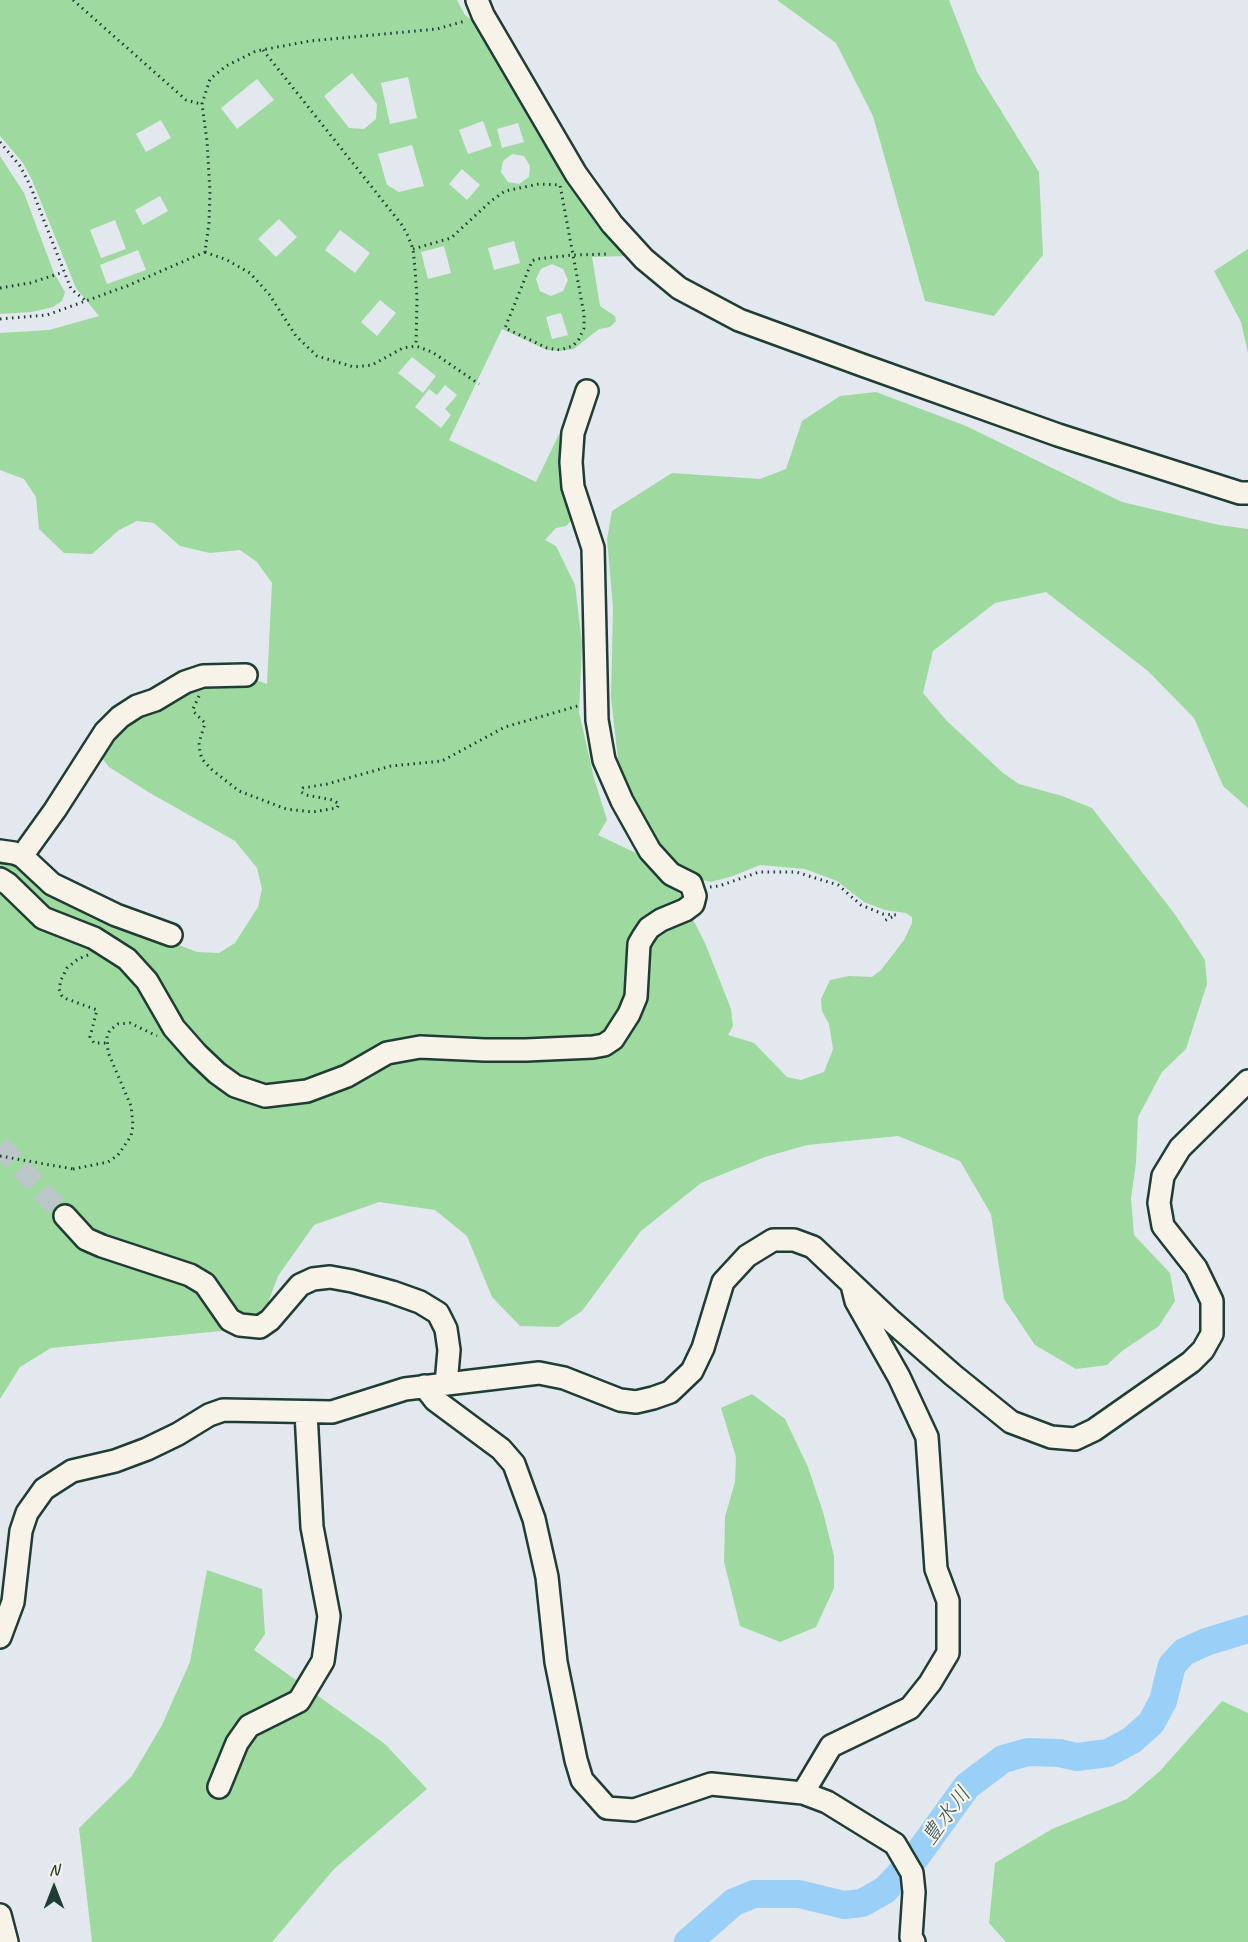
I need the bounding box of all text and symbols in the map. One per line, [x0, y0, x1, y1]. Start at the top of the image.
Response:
water label: 豊水川 [917, 1782, 977, 1850]
north arrow [24, 1858, 84, 1918]
text: N [49, 1860, 59, 1880]

